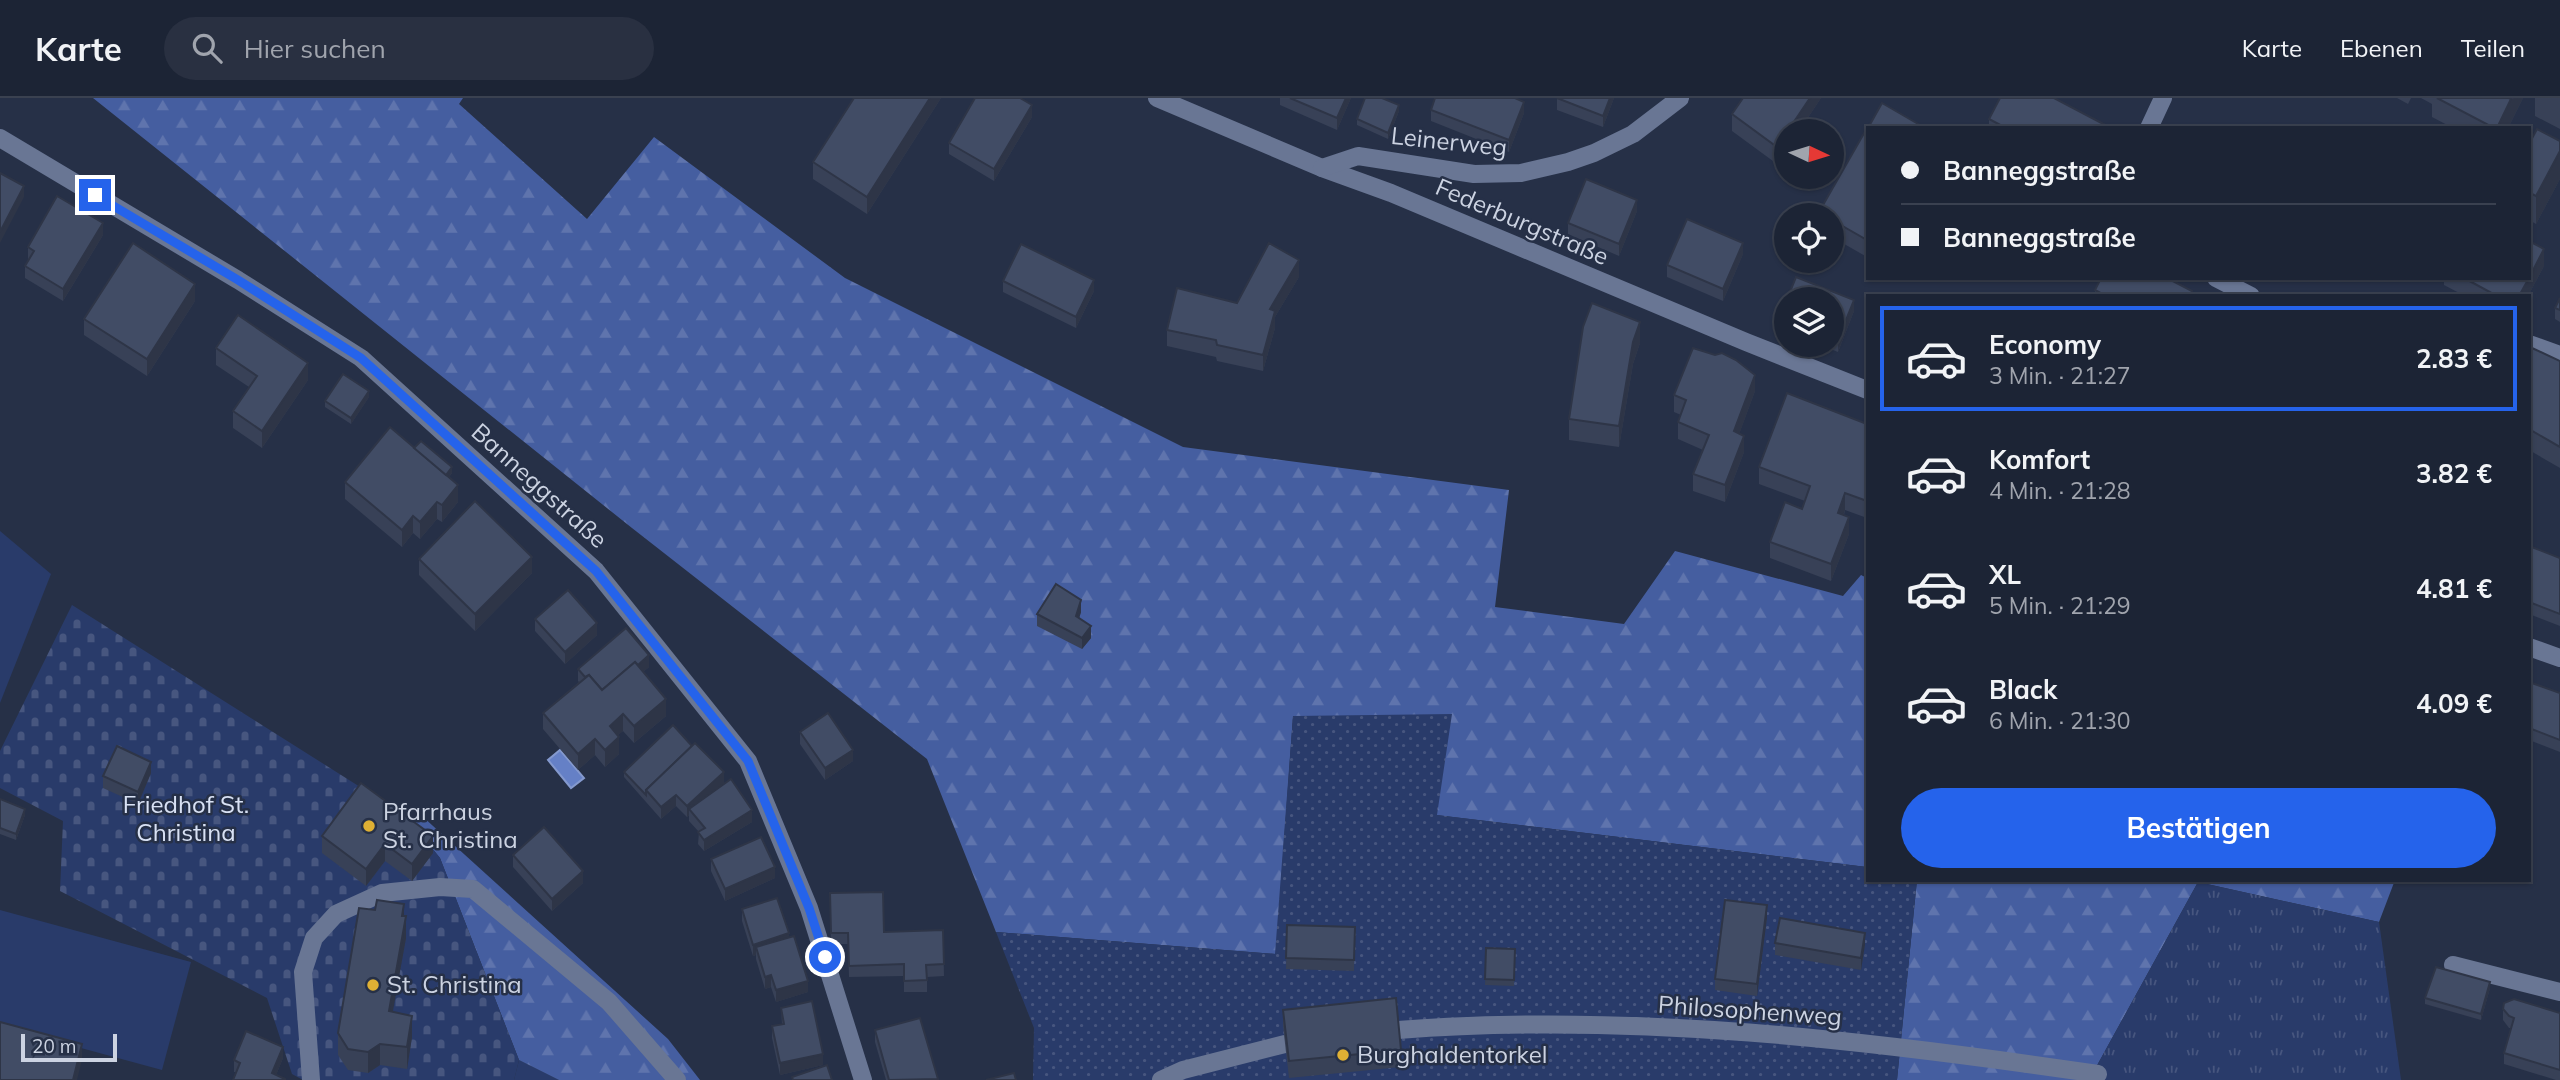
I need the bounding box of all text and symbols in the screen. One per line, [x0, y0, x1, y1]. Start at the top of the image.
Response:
search box [164, 17, 654, 80]
text: Karte [35, 28, 122, 69]
icon: search [188, 29, 226, 67]
text: Hier suchen [244, 32, 386, 65]
text: Karte [2242, 33, 2302, 63]
text: Ebenen [2340, 33, 2423, 63]
text: Teilen [2461, 33, 2525, 63]
north arrow [1774, 119, 1844, 189]
map controls [1774, 119, 1844, 357]
street label: Leinerweg [1390, 120, 1509, 162]
text: Banneggstraße [1943, 154, 2136, 187]
street label: Federburgstraße [1431, 171, 1613, 271]
route end [79, 179, 111, 211]
button: locate [1774, 203, 1844, 273]
text: Banneggstraße [1943, 221, 2136, 254]
button: layers [1774, 287, 1844, 357]
icon: car [1905, 327, 1968, 390]
text: Economy [1989, 328, 2101, 361]
text: 2.83 € [2416, 342, 2492, 375]
text: 3 Min. · 21:27 [1989, 361, 2131, 390]
street label: Banneggstraße [466, 416, 614, 554]
icon: car [1905, 442, 1968, 505]
text: Komfort [1989, 443, 2090, 476]
text: 3.82 € [2416, 457, 2492, 490]
text: 4 Min. · 21:28 [1989, 476, 2131, 505]
icon: car [1905, 557, 1968, 620]
text: XL [1989, 558, 2021, 591]
text: 4.81 € [2416, 572, 2492, 605]
text: 5 Min. · 21:29 [1989, 591, 2131, 620]
icon: car [1905, 672, 1968, 735]
text: Black [1989, 673, 2057, 706]
text: 4.09 € [2416, 687, 2492, 720]
text: 6 Min. · 21:30 [1989, 706, 2131, 735]
button: Bestätigen [1901, 788, 2496, 868]
park label: Friedhof St. Christina [123, 789, 249, 847]
place label: Pfarrhaus St. Christina [383, 796, 518, 854]
marker: Pfarrhaus St. Christina [361, 818, 377, 834]
route start [809, 941, 841, 973]
place label: St. Christina [387, 969, 522, 999]
marker: St. Christina [365, 977, 381, 993]
street label: Philosophenweg [1657, 989, 1843, 1031]
scale bar [21, 1031, 117, 1063]
text: 20 m [32, 1034, 76, 1058]
place label: Burghaldentorkel [1357, 1039, 1547, 1069]
marker: Burghaldentorkel [1335, 1047, 1351, 1063]

